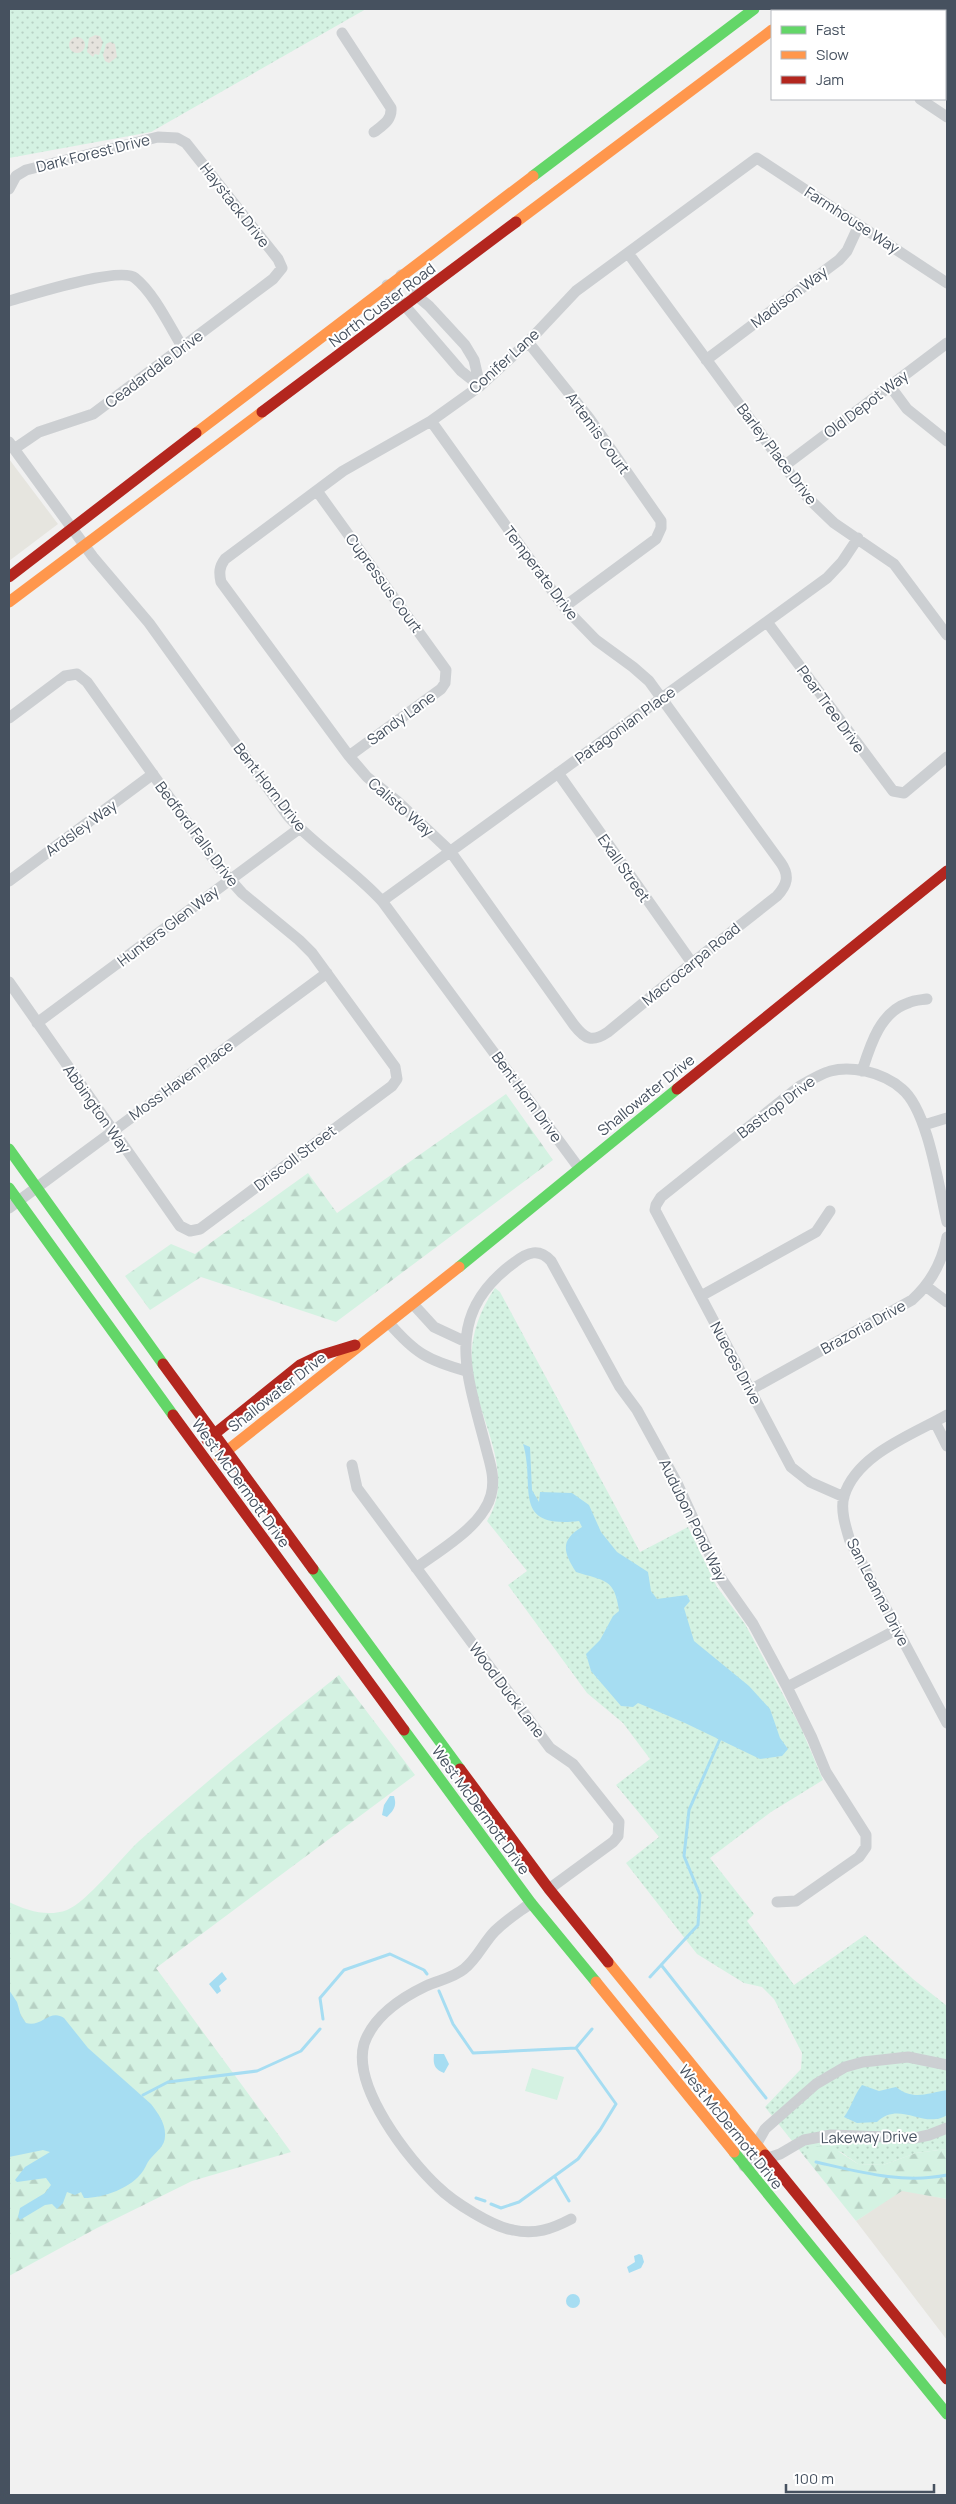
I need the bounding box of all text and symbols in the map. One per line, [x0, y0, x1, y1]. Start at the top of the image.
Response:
legend [771, 10, 946, 100]
text: Fast [816, 19, 845, 40]
text: Slow [816, 44, 849, 65]
text: Jam [816, 69, 844, 90]
street label: Dark Forest Drive [34, 129, 152, 177]
street label: Haystack Drive [195, 158, 275, 252]
street label: Farmhouse Way [800, 181, 904, 259]
street label: North Custer Road [324, 258, 440, 352]
street label: Madison Way [746, 261, 832, 333]
street label: Conifer Lane [464, 324, 544, 398]
street label: Ceadardale Drive [101, 325, 208, 413]
street label: Old Depot Way [819, 365, 913, 443]
street label: Artemis Court [561, 388, 635, 478]
street label: Barley Place Drive [732, 399, 822, 509]
street label: Temperate Drive [499, 522, 583, 624]
street label: Cupressus Court [341, 529, 427, 637]
street label: Pear Tree Drive [792, 661, 870, 757]
street label: Patagonian Place [570, 681, 680, 769]
street label: Sandy Lane [363, 686, 440, 750]
street label: Bent Horn Drive [229, 738, 311, 836]
street label: Calisto Way [364, 773, 438, 841]
street label: Bedford Falls Drive [151, 777, 244, 891]
street label: Ardsley Way [41, 795, 121, 861]
street label: Exall Street [593, 830, 655, 906]
street label: Hunters Glen Way [113, 881, 223, 971]
street label: Macrocarpa Road [637, 918, 745, 1010]
street label: Moss Haven Place [125, 1035, 238, 1125]
street label: Bent Horn Drive [487, 1047, 567, 1147]
street label: Shallowater Drive [593, 1049, 699, 1141]
street label: Abbington Way [59, 1060, 136, 1158]
street label: Bastrop Drive [733, 1071, 819, 1143]
street label: Driscoll Street [250, 1120, 340, 1196]
street label: Brazoria Drive [817, 1295, 909, 1359]
street label: Nueces Drive [705, 1318, 767, 1408]
street label: Shallowater Drive [223, 1347, 331, 1437]
street label: West McDermott Drive [187, 1414, 295, 1552]
street label: Audubon Pond Way [654, 1455, 732, 1585]
street label: San Leanna Drive [842, 1535, 914, 1650]
street label: Wood Duck Lane [464, 1638, 550, 1742]
street label: West McDermott Drive [427, 1741, 535, 1879]
street label: West McDermott Drive [674, 2060, 788, 2194]
street label: Lakeway Drive [820, 2126, 918, 2148]
scale bar [786, 2462, 934, 2494]
text: 100 m [794, 2468, 834, 2489]

